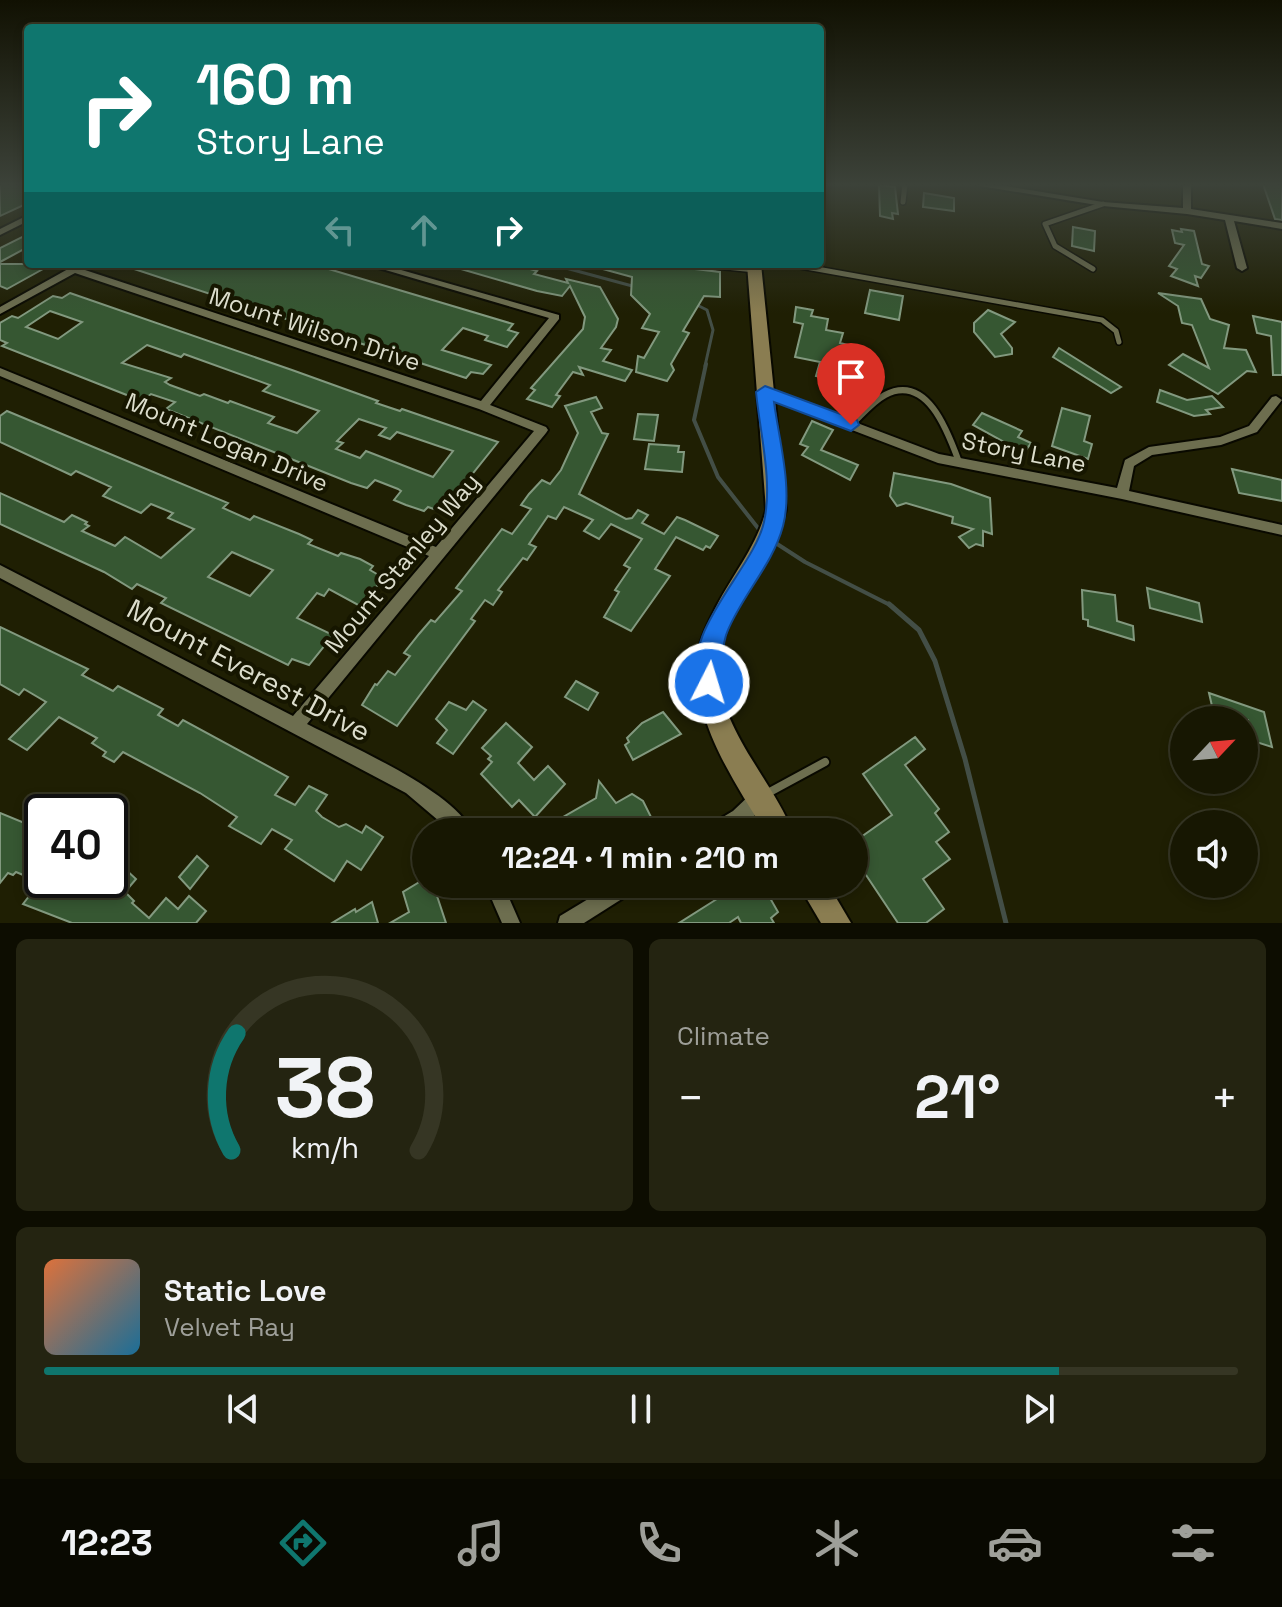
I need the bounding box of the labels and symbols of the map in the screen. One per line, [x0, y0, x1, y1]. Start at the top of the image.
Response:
street label: Mount Wilson Drive [205, 280, 425, 378]
pin [817, 343, 885, 425]
street label: Mount Logan Drive [121, 385, 333, 499]
street label: Story Lane [959, 425, 1089, 479]
street label: Mount Stanley Way [318, 467, 486, 659]
street label: Mount Everest Drive [121, 591, 377, 749]
position arrow [667, 641, 751, 725]
north arrow [1170, 706, 1258, 794]
speed limit sign: 40 [24, 794, 128, 898]

